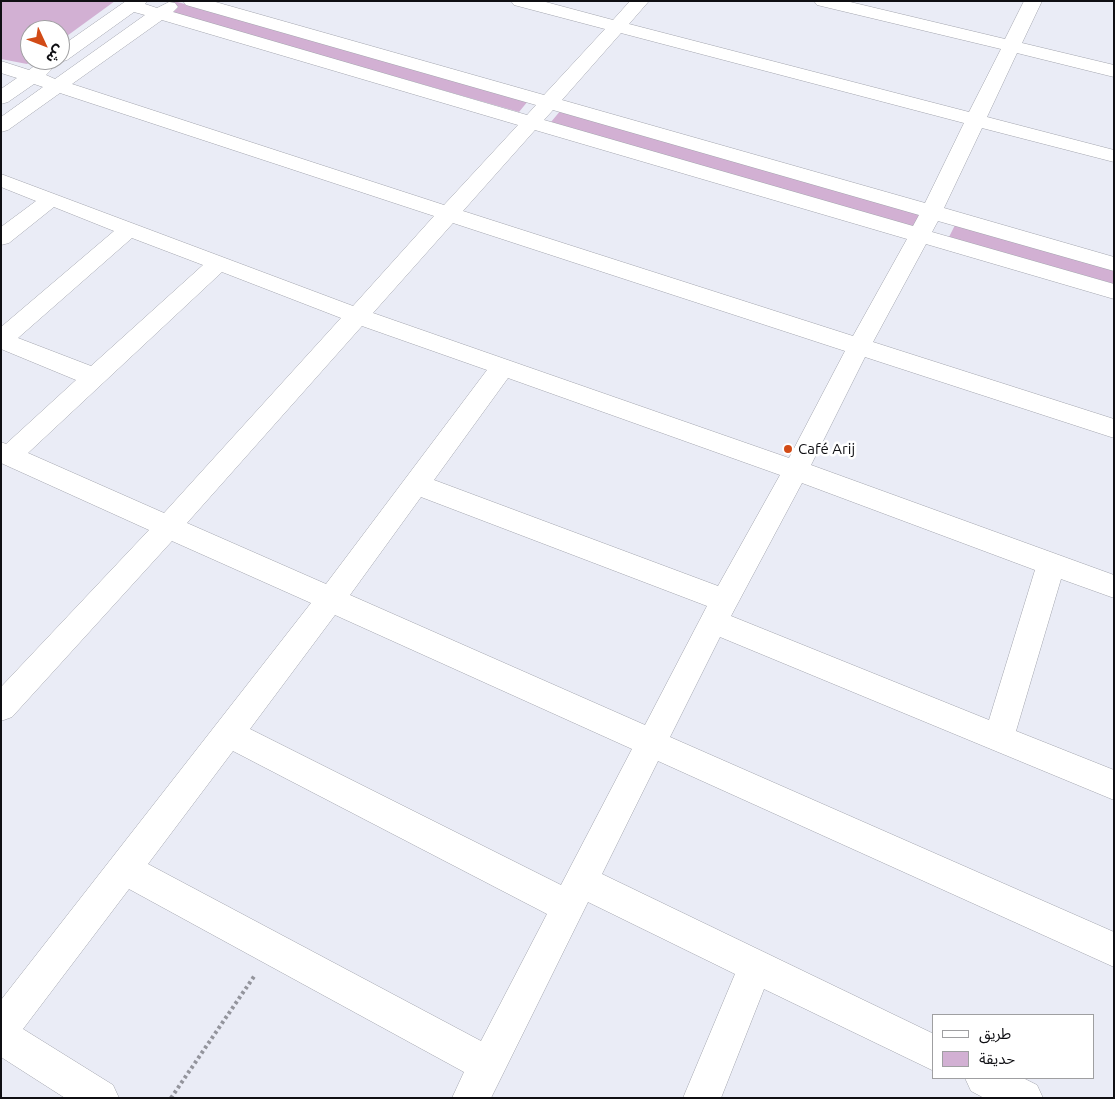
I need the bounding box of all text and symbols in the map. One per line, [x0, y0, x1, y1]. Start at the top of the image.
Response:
north arrow [20, 20, 70, 70]
text: ش [43, 42, 68, 67]
place label: Café Arij [798, 440, 855, 458]
marker: Café Arij [782, 443, 794, 455]
legend [932, 1014, 1095, 1079]
text: طريق [979, 1025, 1011, 1042]
text: حديقة [979, 1050, 1015, 1067]

